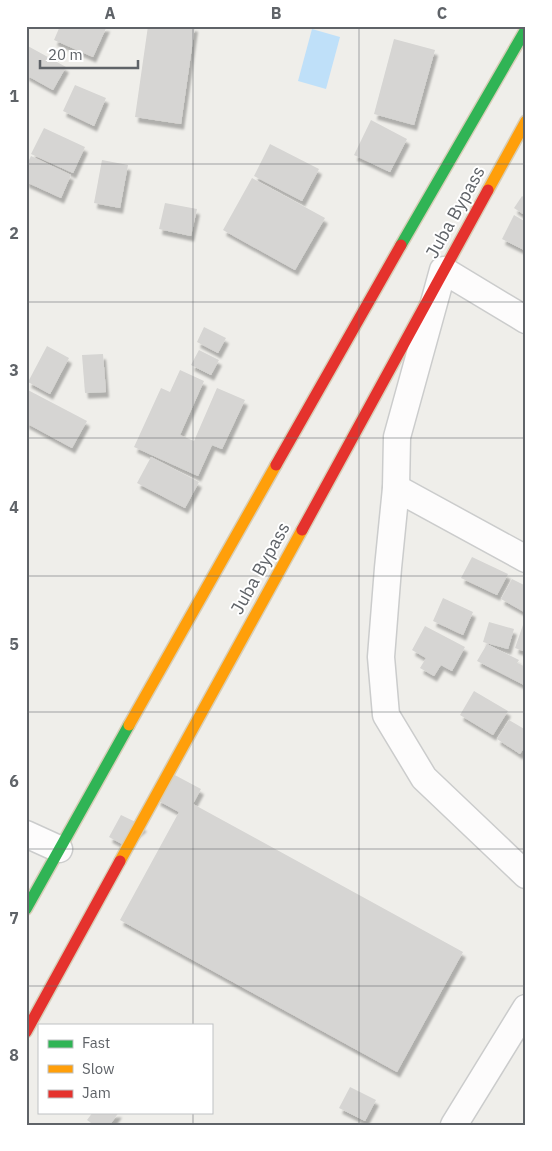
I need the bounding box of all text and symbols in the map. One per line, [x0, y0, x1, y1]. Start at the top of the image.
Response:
text: A [105, 3, 116, 23]
text: B [271, 3, 282, 23]
text: C [437, 3, 447, 23]
scale bar [40, 38, 138, 70]
text: 20 m [48, 45, 83, 64]
text: 1 [9, 86, 19, 106]
street label: Juba Bypass [420, 162, 490, 262]
text: 2 [9, 223, 19, 243]
text: 3 [9, 360, 19, 380]
text: 4 [9, 497, 19, 517]
street label: Juba Bypass [225, 518, 295, 618]
text: 5 [9, 634, 19, 654]
text: 6 [9, 771, 19, 791]
text: 7 [9, 908, 19, 928]
legend [38, 1024, 212, 1114]
text: Fast [82, 1033, 110, 1052]
text: 8 [9, 1045, 19, 1065]
text: Slow [82, 1059, 115, 1078]
text: Jam [82, 1083, 111, 1102]

